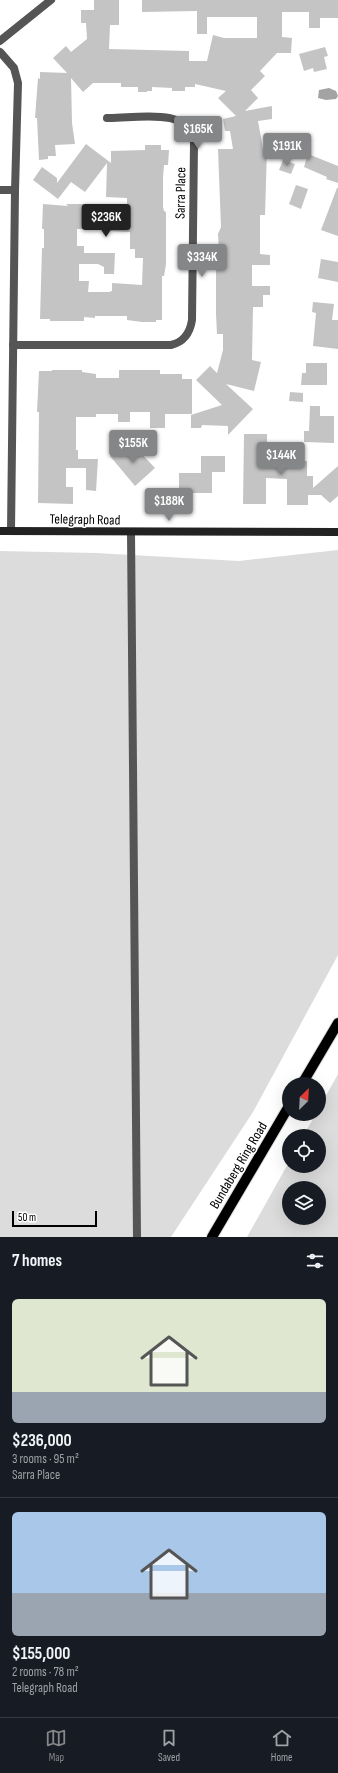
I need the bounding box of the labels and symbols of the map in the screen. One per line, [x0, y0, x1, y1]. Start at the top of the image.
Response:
pin: $165K [170, 116, 226, 150]
pin: $191K [259, 133, 315, 167]
street label: Sarra Place [172, 167, 189, 219]
pin: $236K [78, 204, 134, 238]
pin: $334K [174, 244, 230, 278]
pin: $155K [105, 430, 161, 464]
pin: $144K [253, 442, 309, 476]
pin: $188K [141, 488, 197, 522]
street label: Telegraph Road [49, 510, 121, 529]
north arrow [282, 1077, 326, 1121]
street label: Bundaberg Ring Road [206, 1119, 271, 1212]
scale bar [12, 1209, 97, 1228]

